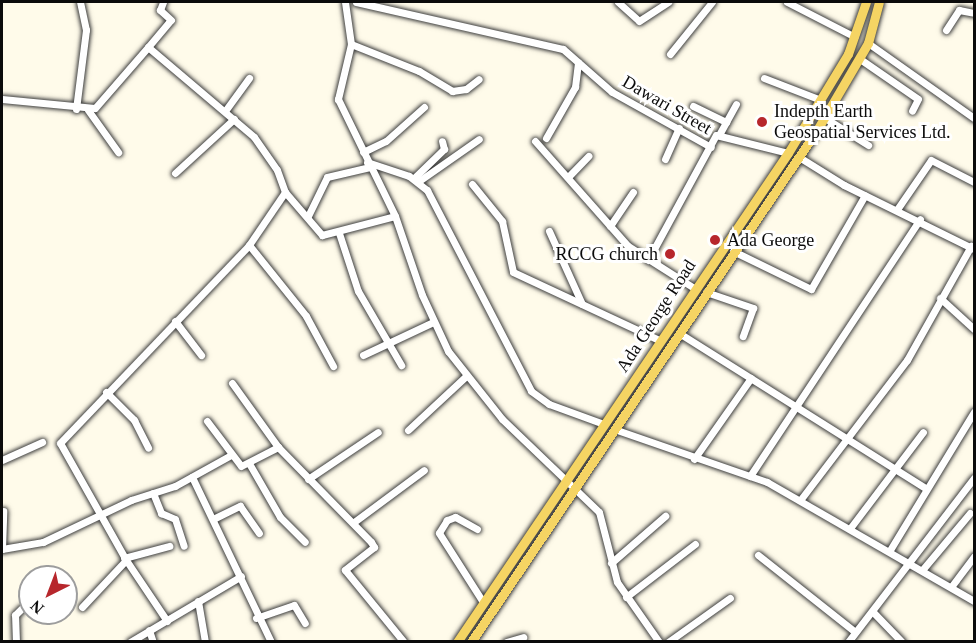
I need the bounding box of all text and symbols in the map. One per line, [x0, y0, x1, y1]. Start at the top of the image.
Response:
street label: Dawari Street [619, 71, 715, 139]
place label: Indepth Earth Geospatial Services Ltd. [774, 101, 950, 144]
marker: Indepth Earth Geospatial Services Ltd. [755, 115, 769, 129]
place label: Ada George [727, 229, 814, 251]
marker: Ada George [708, 233, 722, 247]
place label: RCCG church [556, 243, 658, 265]
marker: RCCG church [663, 247, 677, 261]
street label: Ada George Road [612, 256, 700, 376]
north arrow [18, 565, 78, 625]
text: N [27, 597, 47, 617]

